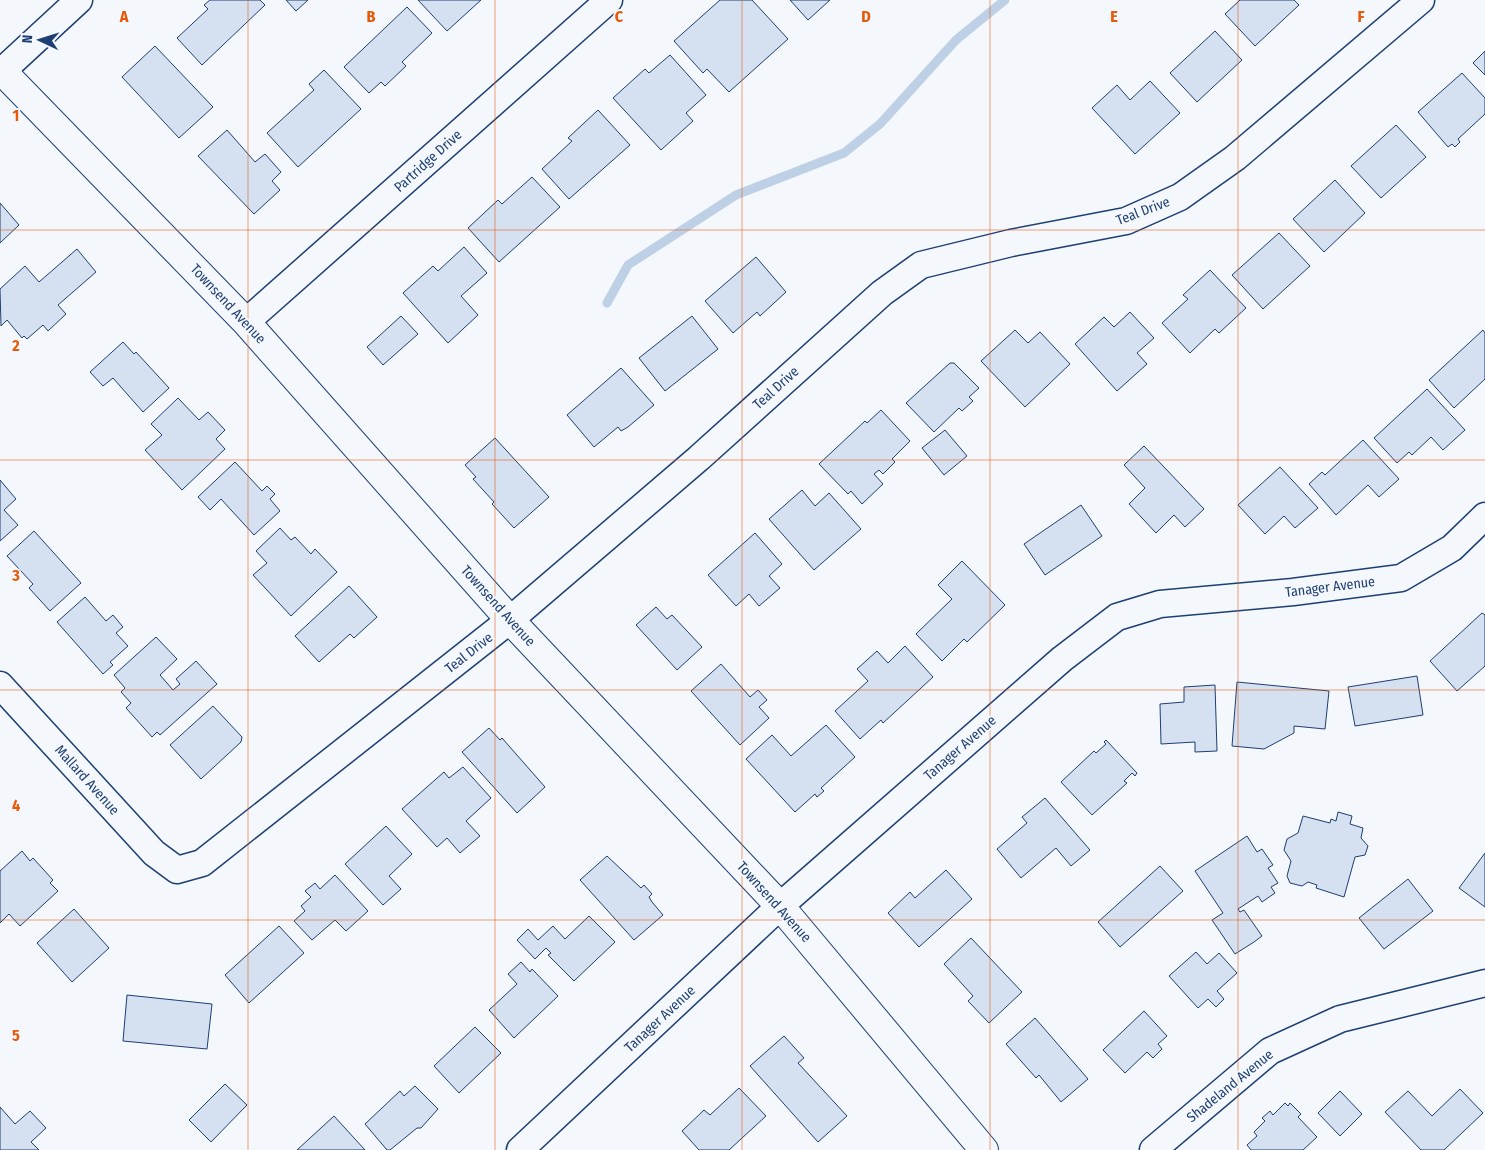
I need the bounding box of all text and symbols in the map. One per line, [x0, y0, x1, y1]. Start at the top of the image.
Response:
text: A [119, 7, 129, 26]
text: B [367, 7, 376, 26]
text: C [615, 7, 624, 26]
text: D [861, 7, 871, 26]
text: E [1110, 7, 1118, 26]
text: F [1357, 7, 1365, 26]
north arrow [15, 15, 65, 65]
text: N [19, 34, 36, 44]
text: 1 [13, 106, 19, 125]
street label: Partridge Drive [391, 126, 465, 196]
street label: Teal Drive [1114, 193, 1172, 229]
street label: Townsend Avenue [187, 261, 269, 347]
text: 2 [11, 336, 20, 355]
street label: Teal Drive [750, 363, 802, 413]
street label: Townsend Avenue [457, 562, 539, 650]
text: 3 [11, 566, 20, 585]
street label: Tanager Avenue [1284, 573, 1376, 601]
street label: Teal Drive [442, 629, 496, 677]
street label: Tanager Avenue [920, 712, 1000, 784]
street label: Mallard Avenue [51, 742, 123, 819]
text: 4 [12, 796, 20, 815]
street label: Townsend Avenue [733, 858, 815, 946]
street label: Tanager Avenue [621, 982, 699, 1056]
text: 5 [12, 1026, 20, 1045]
street label: Shadeland Avenue [1183, 1046, 1277, 1126]

